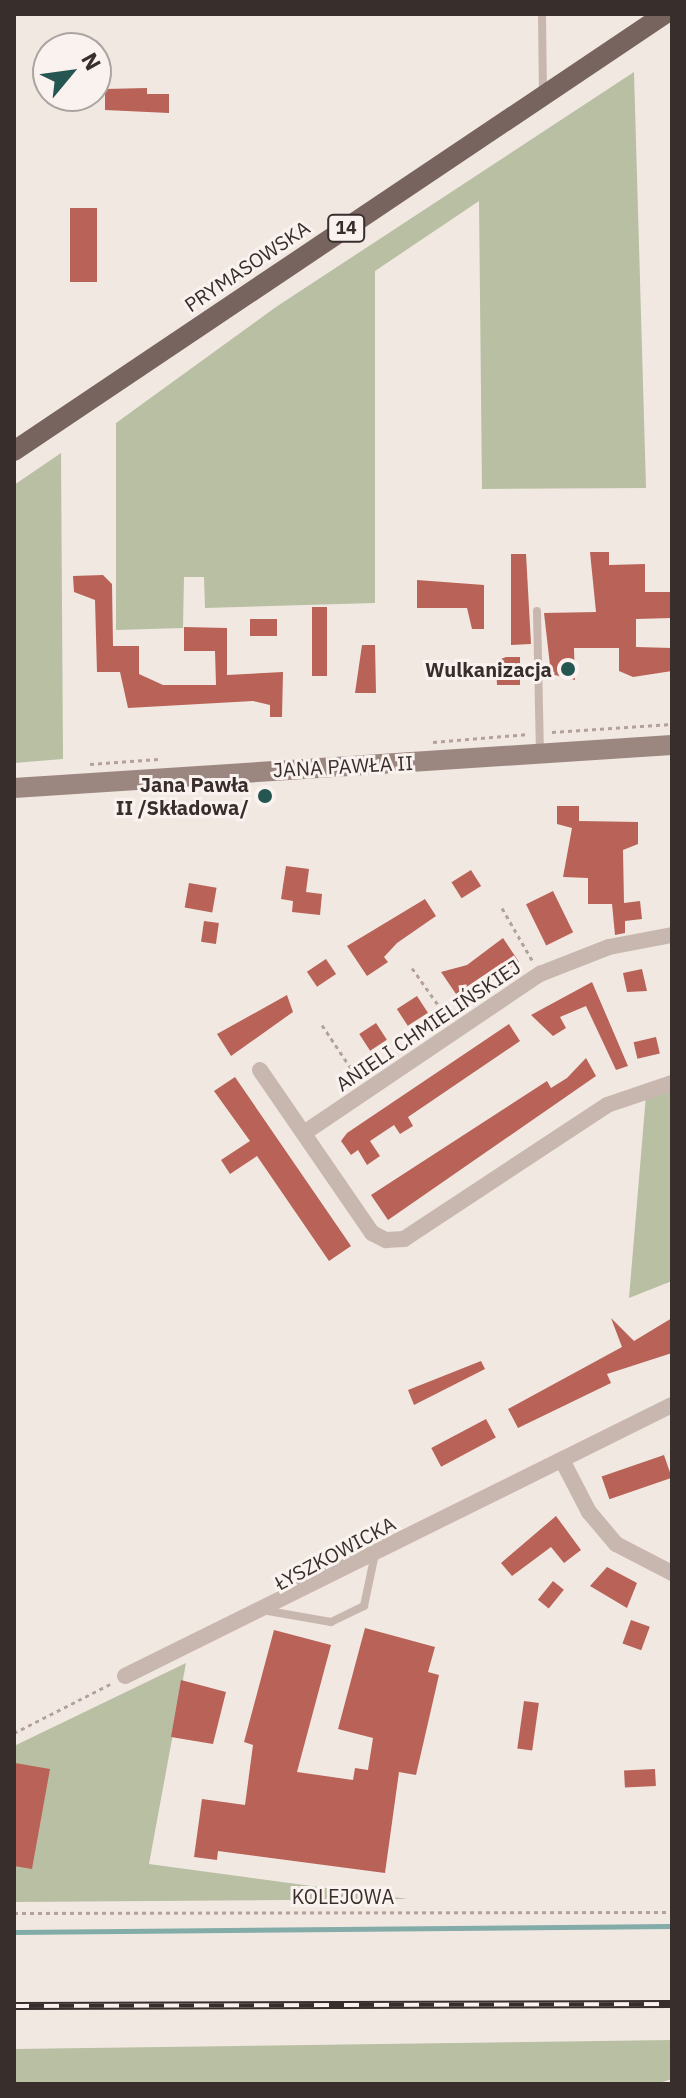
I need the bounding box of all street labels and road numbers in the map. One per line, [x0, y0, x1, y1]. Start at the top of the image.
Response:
road number: 14 [326, 214, 366, 242]
street label: PRYMASOWSKA [180, 215, 314, 317]
street label: JANA PAWŁA II [272, 750, 414, 782]
street label: ANIELI CHMIELIŃSKIEJ [331, 954, 525, 1096]
street label: ŁYSZKOWICKA [270, 1511, 400, 1595]
street label: KOLEJOWA [292, 1884, 394, 1908]

